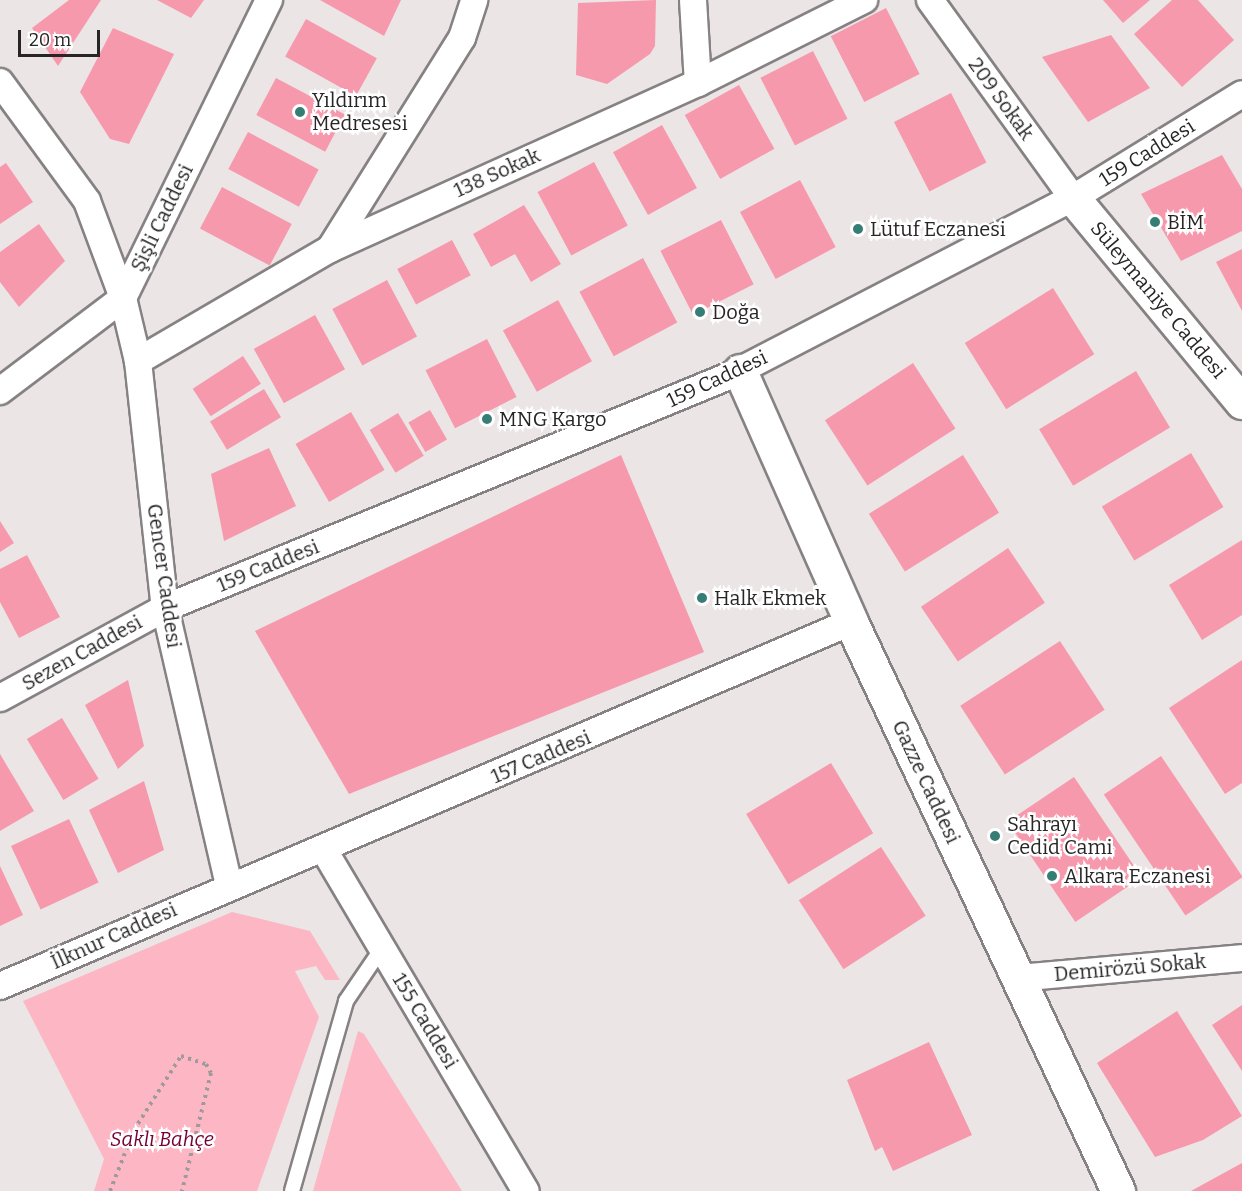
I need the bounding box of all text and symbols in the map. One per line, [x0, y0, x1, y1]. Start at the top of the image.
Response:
scale bar [21, 18, 104, 56]
text: 20 m [29, 29, 71, 51]
street label: 209 Sokak [963, 53, 1039, 145]
place label: Yıldırım Medresesi [312, 88, 408, 135]
marker: Yıldırım Medresesi [293, 105, 307, 119]
street label: 159 Caddesi [1095, 114, 1199, 192]
street label: 138 Sokak [450, 143, 544, 203]
street label: Şişli Caddesi [126, 160, 198, 276]
place label: BİM [1167, 210, 1204, 234]
marker: BİM [1148, 215, 1162, 229]
place label: Lütuf Eczanesi [870, 217, 1006, 241]
street label: Süleymaniye Caddesi [1085, 217, 1231, 383]
marker: Lütuf Eczanesi [851, 222, 865, 236]
place label: Doğa [712, 300, 760, 324]
marker: Doğa [693, 305, 707, 319]
street label: 159 Caddesi [663, 345, 771, 413]
place label: MNG Kargo [499, 407, 607, 431]
marker: MNG Kargo [480, 412, 494, 426]
street label: Gencer Caddesi [142, 502, 186, 650]
street label: 159 Caddesi [213, 535, 323, 597]
place label: Halk Ekmek [714, 586, 826, 610]
marker: Halk Ekmek [695, 591, 709, 605]
street label: Sezen Caddesi [18, 610, 146, 696]
street label: Gazze Caddesi [887, 717, 965, 847]
street label: 157 Caddesi [488, 725, 594, 789]
place label: Sahrayı Cedid Cami [1007, 813, 1112, 860]
marker: Sahrayı Cedid Cami [988, 829, 1002, 843]
place label: Alkara Eczanesi [1064, 864, 1211, 888]
marker: Alkara Eczanesi [1045, 869, 1059, 883]
street label: İlknur Caddesi [47, 898, 181, 974]
street label: Demirözü Sokak [1053, 949, 1207, 987]
street label: 155 Caddesi [387, 969, 463, 1073]
park label: Saklı Bahçe [110, 1127, 214, 1151]

